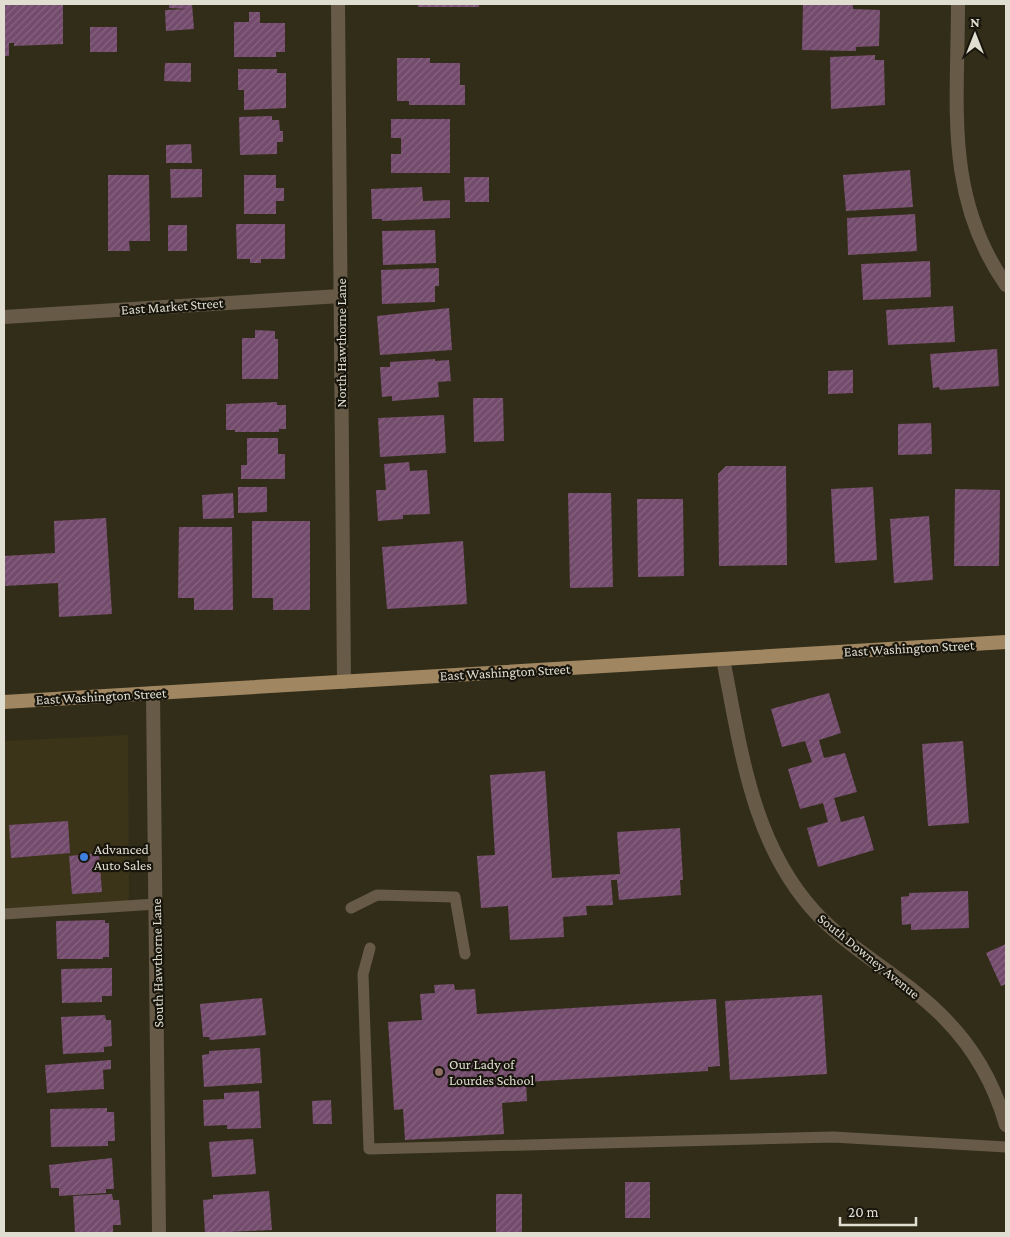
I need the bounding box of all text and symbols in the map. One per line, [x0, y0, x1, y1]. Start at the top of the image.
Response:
north arrow [950, 10, 1000, 60]
text: N [970, 14, 980, 30]
street label: North Hawthorne Lane [333, 278, 349, 408]
street label: East Market Street [120, 294, 224, 318]
street label: East Washington Street [843, 637, 975, 659]
street label: East Washington Street [439, 661, 571, 683]
street label: East Washington Street [35, 685, 167, 707]
place label: Advanced Auto Sales [94, 841, 152, 873]
marker: Advanced Auto Sales [78, 851, 90, 863]
street label: South Hawthorne Lane [148, 898, 166, 1028]
street label: South Downey Avenue [815, 910, 923, 1002]
place label: Our Lady of Lourdes School [449, 1056, 534, 1088]
marker: Our Lady of Lourdes School [433, 1066, 445, 1078]
scale bar [840, 1194, 916, 1226]
text: 20 m [848, 1204, 879, 1220]

